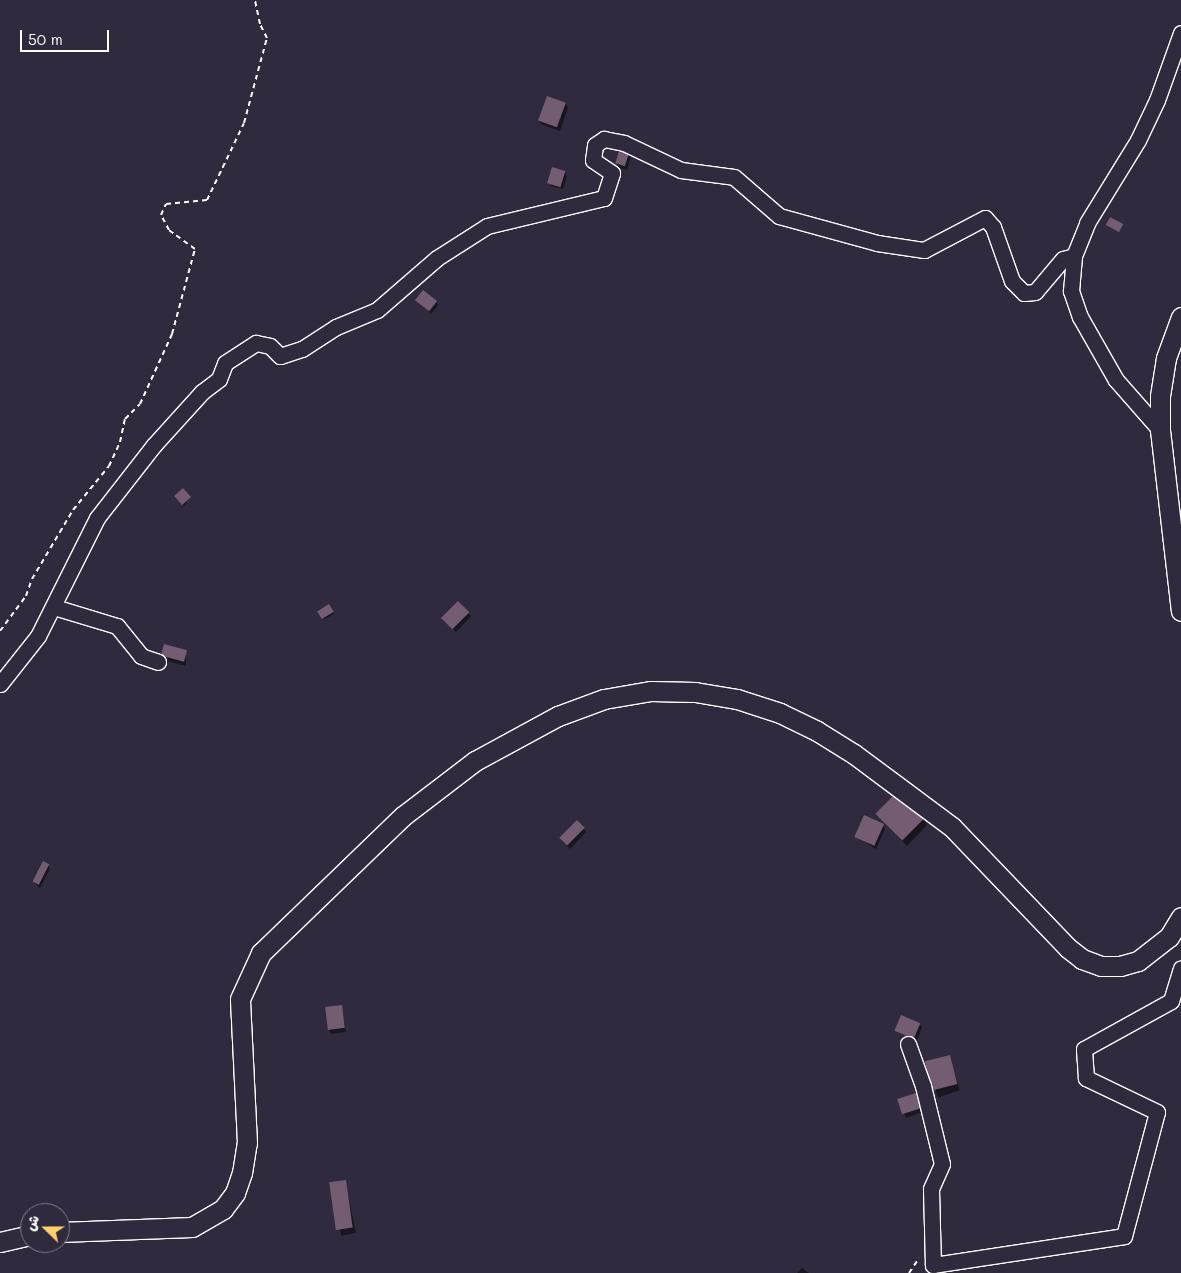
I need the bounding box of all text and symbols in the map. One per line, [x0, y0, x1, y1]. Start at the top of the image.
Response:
scale bar [22, 20, 111, 52]
text: 50 m [28, 29, 63, 49]
north arrow [20, 1203, 70, 1253]
text: ش [20, 1212, 43, 1233]

